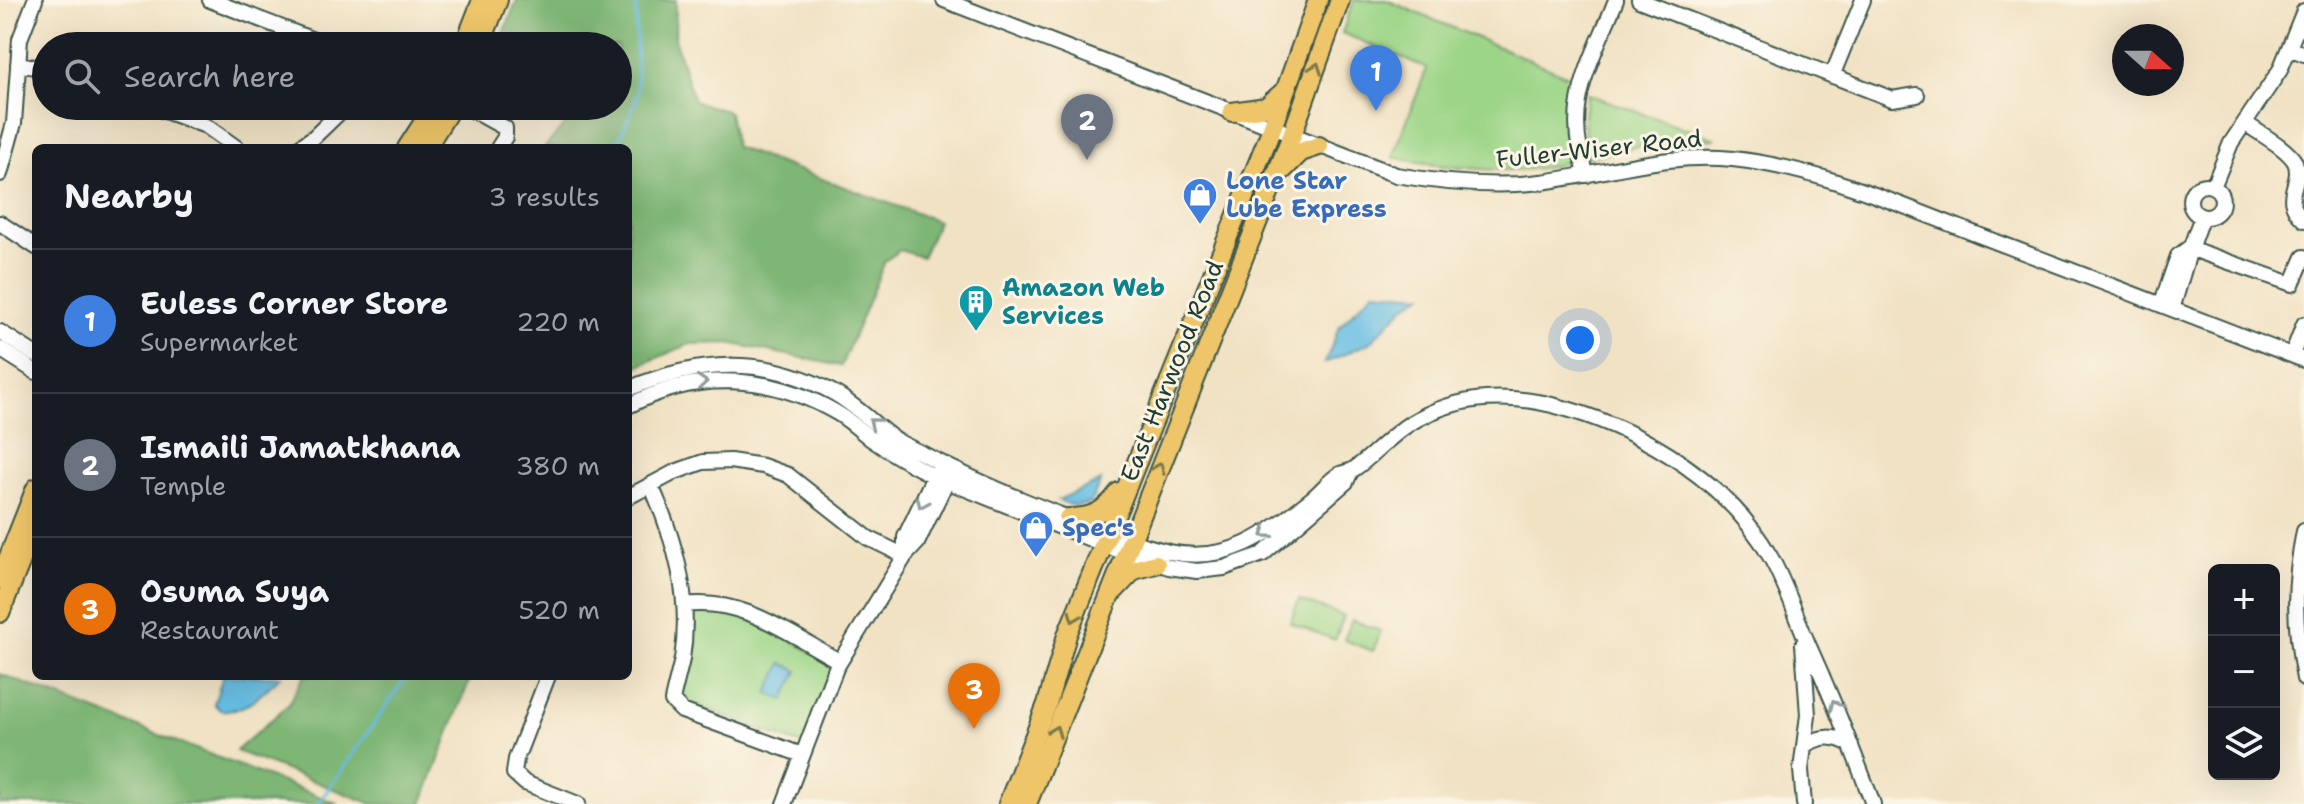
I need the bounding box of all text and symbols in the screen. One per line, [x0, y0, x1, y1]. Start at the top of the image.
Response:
north arrow [2112, 24, 2184, 96]
search box [32, 32, 632, 120]
pin: 1 [1350, 45, 1402, 111]
icon: search [60, 54, 104, 98]
text: Search here [124, 56, 295, 97]
one-way arrow [1306, 61, 1323, 75]
pin: 2 [1061, 94, 1113, 160]
street label: Fuller-Wiser Road [1495, 122, 1703, 176]
place label: Lone Star Lube Express [1226, 165, 1387, 225]
text: Nearby [64, 173, 194, 219]
shop icon: Lone Star Lube Express [1181, 176, 1219, 226]
text: 3 results [488, 179, 600, 214]
street label: East Harwood Road [1113, 256, 1231, 486]
place label: Amazon Web Services [1002, 272, 1165, 332]
text: Euless Corner Store [140, 283, 448, 324]
building icon: Amazon Web Services [957, 283, 995, 333]
text: 1 [84, 304, 96, 339]
text: 220 m [516, 304, 600, 339]
your location [1560, 320, 1600, 360]
text: Supermarket [140, 324, 298, 359]
one-way arrow [695, 374, 708, 391]
one-way arrow [868, 418, 883, 432]
text: Ismaili Jamatkhana [140, 427, 461, 468]
text: 2 [81, 448, 99, 483]
text: 380 m [515, 448, 600, 483]
one-way arrow [1150, 462, 1166, 476]
text: Temple [140, 468, 227, 503]
one-way arrow [916, 495, 932, 509]
shop icon: Spec's [1017, 509, 1055, 559]
place label: Spec's [1062, 512, 1135, 544]
one-way arrow [1260, 523, 1274, 538]
map controls [2208, 564, 2280, 780]
button: + [2208, 564, 2280, 636]
text: Osuma Suya [140, 571, 329, 612]
text: 3 [81, 592, 99, 627]
text: 520 m [519, 592, 600, 627]
one-way arrow [1068, 609, 1084, 623]
text: Restaurant [140, 612, 279, 647]
button: − [2208, 636, 2280, 708]
pin: 3 [948, 663, 1000, 729]
one-way arrow [1829, 699, 1845, 713]
button: layers [2208, 708, 2280, 780]
one-way arrow [1045, 725, 1062, 739]

